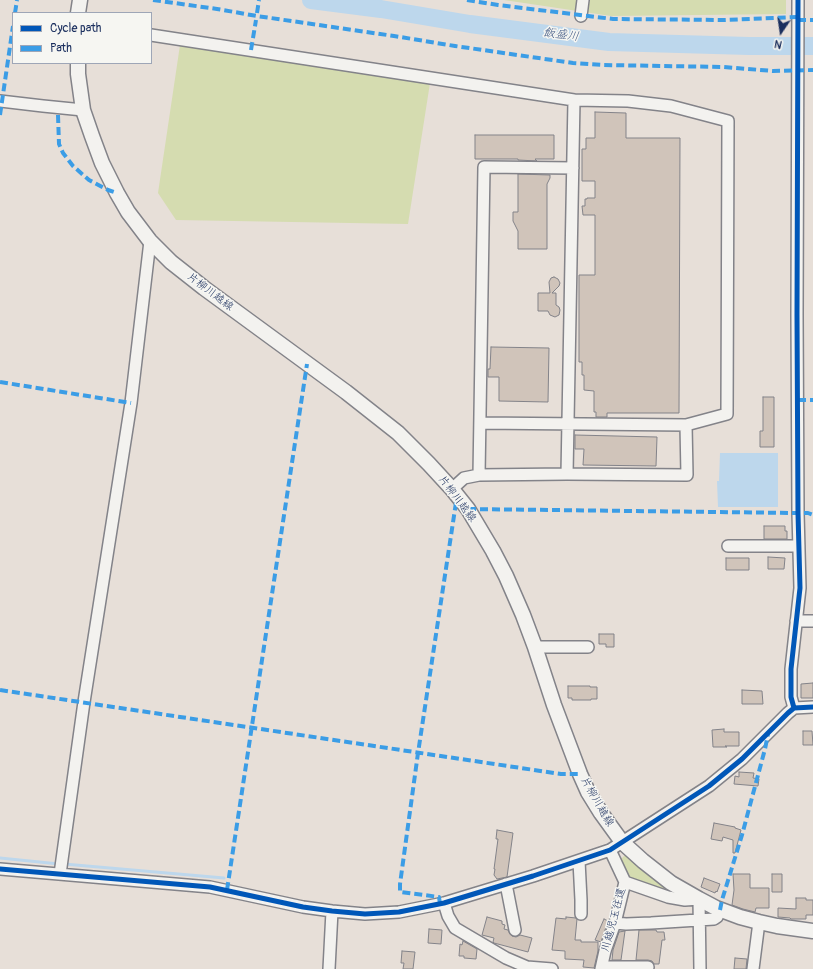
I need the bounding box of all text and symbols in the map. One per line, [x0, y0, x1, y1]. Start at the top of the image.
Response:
legend [12, 12, 152, 64]
north arrow [761, 12, 801, 52]
text: Cycle path [50, 21, 101, 36]
water label: 飯盛川 [542, 25, 580, 45]
text: N [773, 37, 783, 51]
text: Path [50, 41, 72, 56]
street label: 片柳川越線 [184, 270, 236, 314]
street label: 片柳川越線 [435, 473, 479, 525]
street label: 片柳川越線 [578, 775, 616, 829]
street label: 川越児玉往還 [599, 886, 629, 954]

